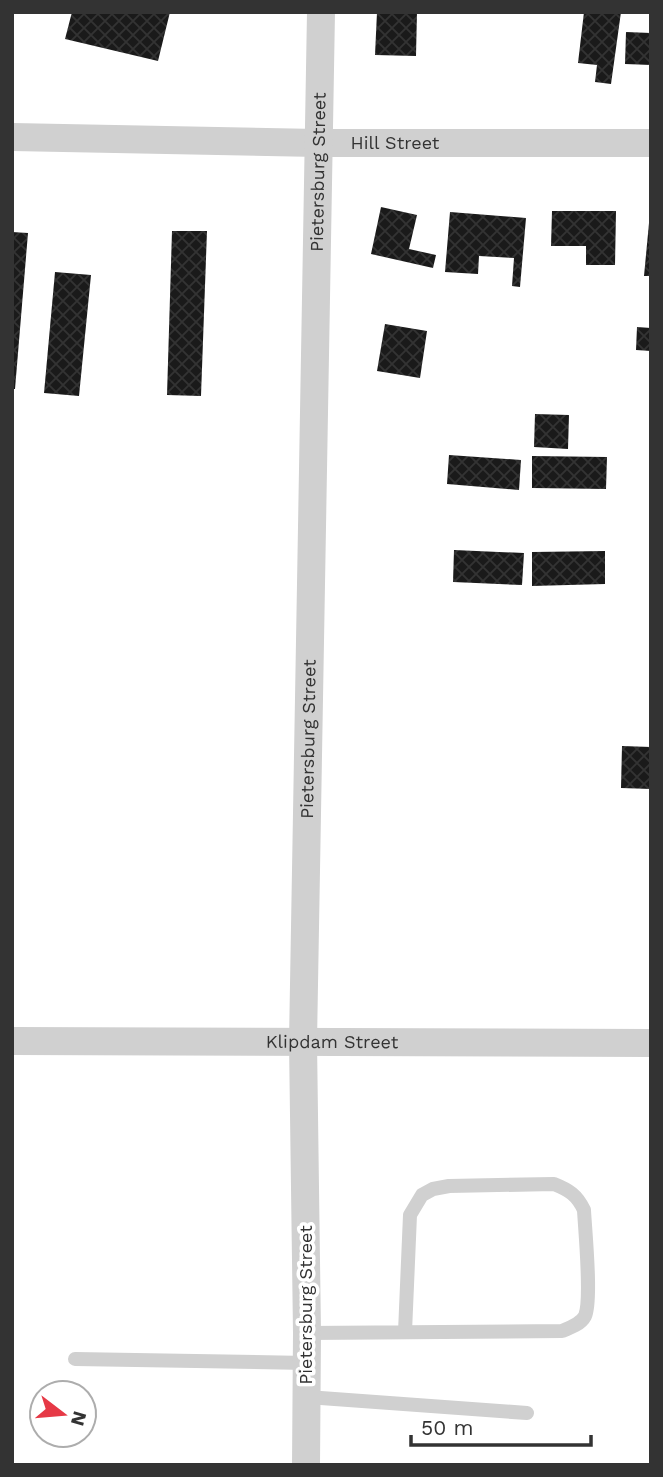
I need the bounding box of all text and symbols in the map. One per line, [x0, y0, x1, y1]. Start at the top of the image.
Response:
street label: Pietersburg Street [306, 92, 330, 252]
street label: Hill Street [351, 132, 440, 153]
street label: Pietersburg Street [296, 659, 320, 819]
street label: Klipdam Street [266, 1031, 399, 1052]
street label: Pietersburg Street [295, 1225, 316, 1385]
north arrow [28, 1379, 98, 1449]
scale bar [411, 1404, 591, 1448]
text: N [66, 1409, 92, 1428]
text: 50 m [421, 1415, 473, 1440]

